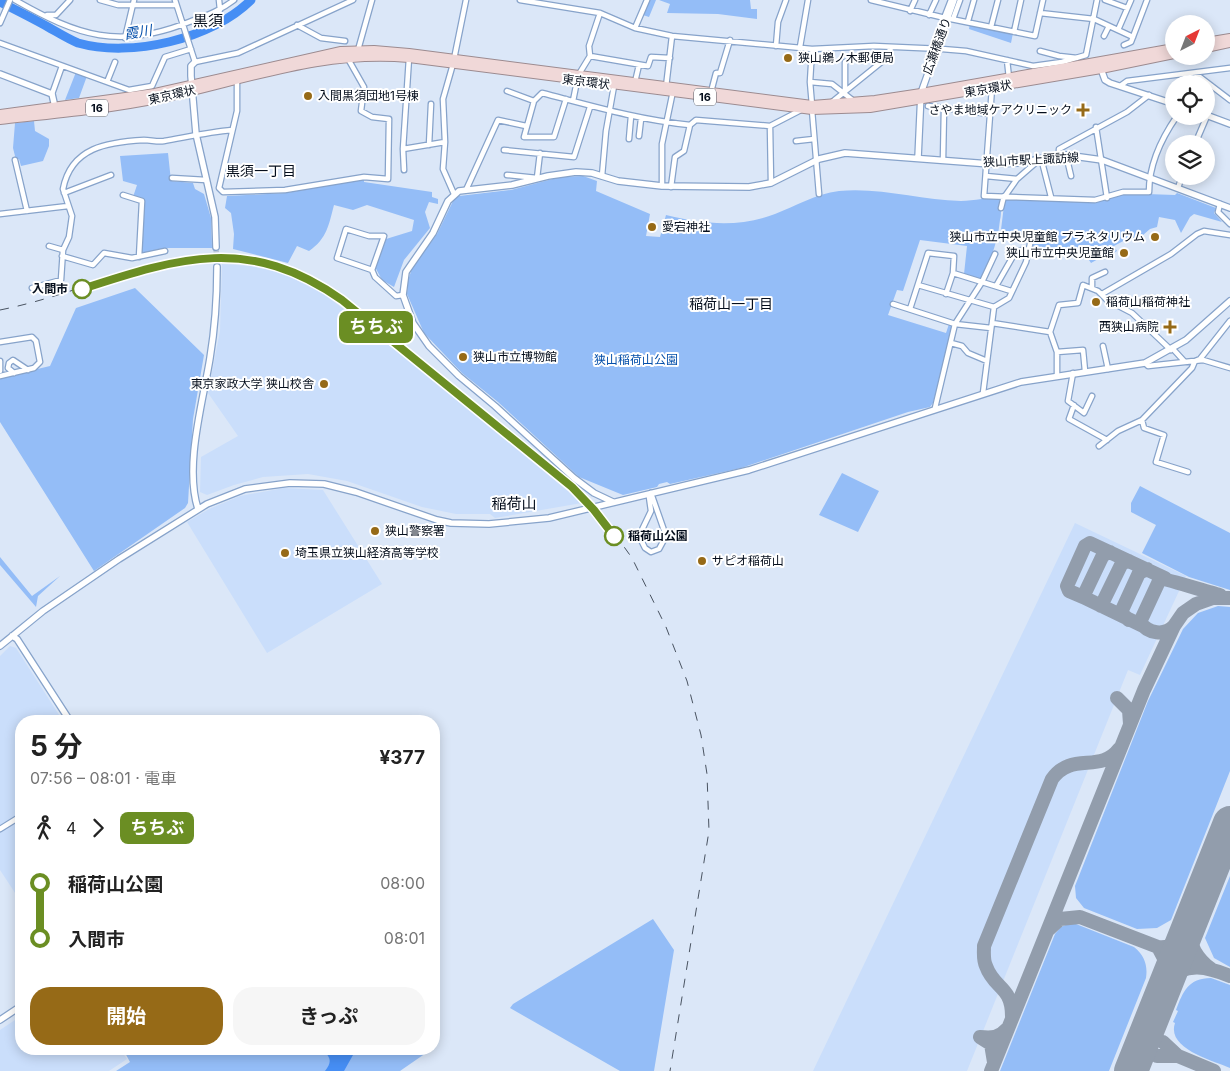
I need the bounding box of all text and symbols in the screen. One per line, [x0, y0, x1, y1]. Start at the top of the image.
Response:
district label: 黒須 [193, 11, 223, 30]
street label: 広瀬橋通り [919, 15, 954, 77]
north arrow [1165, 15, 1215, 65]
map controls [1165, 15, 1215, 185]
water label: 霞川 [123, 21, 155, 42]
place label: 狭山鵜ノ木郵便局 [798, 50, 894, 65]
marker: 狭山鵜ノ木郵便局 [782, 52, 794, 64]
street label: 東京環状 [561, 71, 611, 92]
button: locate [1165, 75, 1215, 125]
street label: 東京環状 [963, 77, 1013, 100]
street label: 東京環状 [147, 82, 197, 107]
place label: 入間黒須団地1号棟 [318, 88, 419, 103]
road number: 16 [694, 88, 716, 105]
marker: 入間黒須団地1号棟 [302, 90, 314, 102]
road number: 16 [86, 100, 108, 116]
place label: さやま地域ケアクリニック [929, 102, 1072, 117]
marker: さやま地域ケアクリニック [1076, 103, 1090, 117]
button: layers [1165, 135, 1215, 185]
street label: 狭山市駅上諏訪線 [983, 149, 1079, 170]
district label: 黒須一丁目 [226, 162, 296, 179]
place label: 愛宕神社 [662, 219, 710, 234]
marker: 愛宕神社 [646, 221, 658, 233]
place label: 狭山市立中央児童館 プラネタリウム [950, 229, 1145, 244]
marker: 狭山市立中央児童館 プラネタリウム [1149, 231, 1161, 243]
place label: 狭山市立中央児童館 [1006, 245, 1114, 260]
marker: 狭山市立中央児童館 [1118, 247, 1130, 259]
marker: 入間市 [72, 279, 92, 299]
place label: 入間市 [32, 281, 68, 296]
place label: 稲荷山稲荷神社 [1106, 294, 1190, 309]
district label: 稲荷山一丁目 [689, 295, 773, 312]
marker: 稲荷山稲荷神社 [1090, 296, 1102, 308]
line badge: ちちぶ [347, 311, 405, 343]
text: ちちぶ [349, 316, 403, 337]
place label: 西狭山病院 [1099, 319, 1159, 334]
marker: 西狭山病院 [1163, 320, 1177, 334]
place label: 狭山市立博物館 [473, 349, 557, 364]
marker: 狭山市立博物館 [457, 351, 469, 363]
park label: 狭山稲荷山公園 [594, 352, 678, 367]
place label: 東京家政大学 狭山校舎 [191, 376, 314, 391]
marker: 東京家政大学 狭山校舎 [318, 378, 330, 390]
district label: 稲荷山 [491, 494, 537, 513]
place label: 狭山警察署 [385, 523, 445, 538]
marker: 狭山警察署 [369, 525, 381, 537]
marker: 稲荷山公園 [604, 526, 624, 546]
place label: 稲荷山公園 [628, 528, 688, 543]
place label: 埼玉県立狭山経済高等学校 [295, 545, 439, 560]
marker: 埼玉県立狭山経済高等学校 [279, 547, 291, 559]
place label: サピオ稲荷山 [712, 553, 784, 568]
marker: サピオ稲荷山 [696, 555, 708, 567]
text: 5 分 [30, 729, 83, 763]
text: ¥377 [379, 746, 425, 769]
text: 07:56 – 08:01 · 電車 [30, 768, 176, 788]
icon: walk [30, 814, 58, 842]
icon: forward [84, 814, 112, 842]
text: ちちぶ [130, 817, 184, 838]
text: 4 [66, 818, 76, 838]
text: 稲荷山公園 [68, 873, 163, 896]
text: 08:00 [380, 873, 425, 893]
text: 入間市 [68, 928, 125, 951]
text: 08:01 [384, 928, 425, 948]
button: 開始 [30, 987, 223, 1045]
button: きっぷ [233, 987, 425, 1045]

